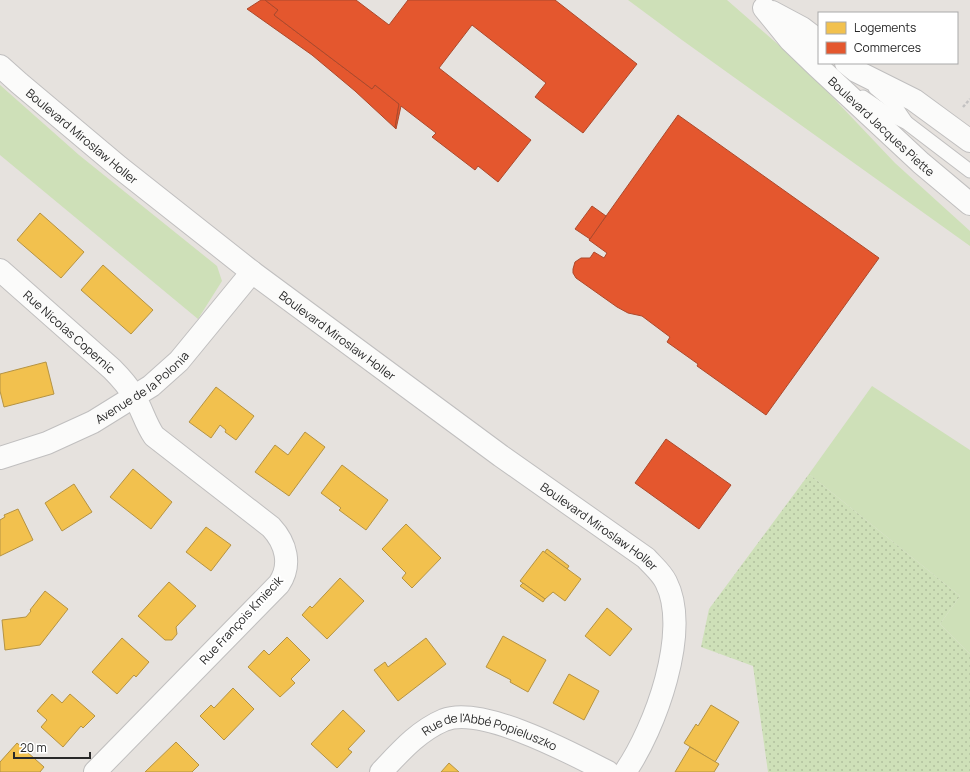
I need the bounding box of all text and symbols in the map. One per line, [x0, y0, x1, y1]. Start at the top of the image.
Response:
legend [818, 12, 958, 64]
text: Logements [854, 19, 916, 36]
text: Commerces [854, 39, 921, 56]
street label: Boulevard Jacques Piette [825, 73, 938, 180]
street label: Boulevard Miroslaw Holler [23, 84, 142, 188]
street label: Rue Nicolas Copernic [20, 286, 120, 377]
street label: Boulevard Miroslaw Holler [276, 287, 400, 384]
street label: Avenue de la Polonia [92, 347, 192, 427]
street label: Boulevard Miroslaw Holler [537, 478, 662, 575]
street label: Rue François Kmiecik [195, 571, 287, 668]
street label: Rue de l'Abbé Popieluszko [418, 709, 560, 754]
scale bar [14, 734, 90, 760]
text: 20 m [20, 739, 47, 756]

